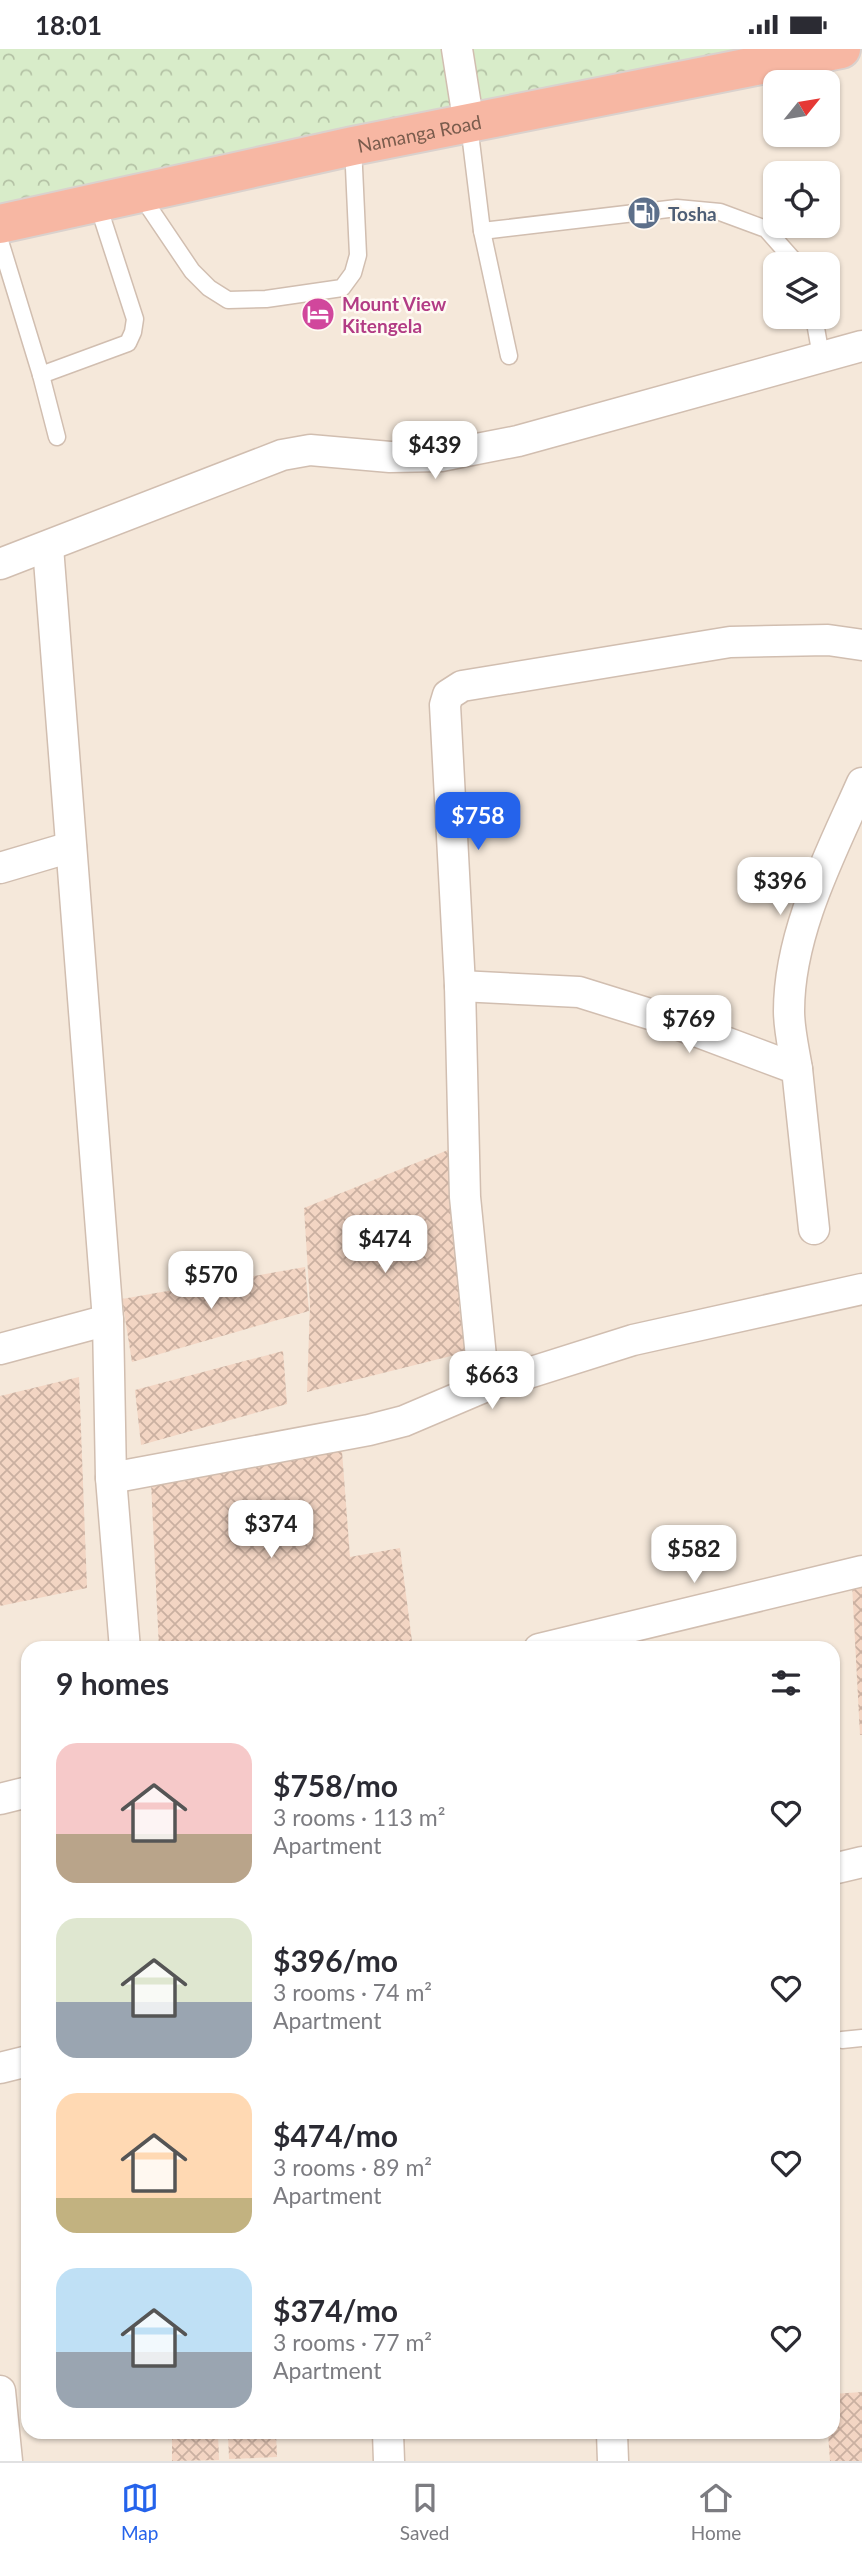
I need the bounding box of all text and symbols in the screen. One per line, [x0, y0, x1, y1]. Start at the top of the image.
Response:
text: 18:01 [35, 9, 102, 41]
north arrow [763, 70, 840, 147]
map controls [763, 70, 840, 329]
street label: Namanga Road [355, 109, 483, 156]
button: locate [763, 161, 840, 238]
fuel station icon: Tosha [625, 194, 663, 232]
place label: Tosha [668, 202, 717, 225]
button: layers [763, 252, 840, 329]
place label: Mount View Kitengela [342, 292, 447, 337]
hotel icon: Mount View Kitengela [299, 295, 337, 333]
pin: $439 [394, 421, 476, 481]
text: $439 [408, 430, 462, 458]
pin: $758 [437, 793, 519, 852]
text: $758 [451, 801, 505, 829]
pin: $396 [739, 857, 821, 917]
text: $396 [753, 866, 807, 894]
pin: $769 [648, 995, 730, 1055]
text: $769 [662, 1004, 716, 1032]
pin: $474 [344, 1215, 426, 1275]
text: $474 [358, 1224, 412, 1252]
pin: $570 [170, 1251, 252, 1311]
text: $570 [184, 1260, 238, 1288]
pin: $663 [451, 1351, 533, 1411]
text: $663 [465, 1360, 519, 1388]
pin: $374 [230, 1501, 312, 1560]
text: $374 [244, 1509, 298, 1537]
pin: $582 [653, 1525, 735, 1585]
text: $582 [667, 1534, 721, 1562]
icon: filters [767, 1664, 805, 1702]
text: 9 homes [56, 1665, 169, 1701]
text: $758/mo [273, 1767, 398, 1803]
icon: home [112, 1771, 196, 1855]
icon: heart [767, 1794, 805, 1832]
text: 3 rooms · 113 m² [273, 1803, 445, 1831]
text: Apartment [273, 1831, 381, 1859]
text: $396/mo [273, 1942, 398, 1978]
icon: home [112, 1946, 196, 2030]
icon: heart [767, 1969, 805, 2007]
text: 3 rooms · 74 m² [273, 1978, 432, 2006]
text: Apartment [273, 2006, 381, 2034]
text: $474/mo [273, 2117, 398, 2153]
icon: home [112, 2121, 196, 2205]
icon: heart [767, 2144, 805, 2182]
text: 3 rooms · 89 m² [273, 2153, 432, 2181]
text: Apartment [273, 2181, 381, 2209]
text: $374/mo [273, 2292, 398, 2328]
icon: home [112, 2296, 196, 2380]
icon: heart [767, 2319, 805, 2357]
text: 3 rooms · 77 m² [273, 2328, 432, 2356]
text: Apartment [273, 2356, 381, 2384]
tab: Map [121, 2479, 159, 2544]
tab: Saved [400, 2479, 449, 2544]
tab: Home [691, 2479, 741, 2544]

